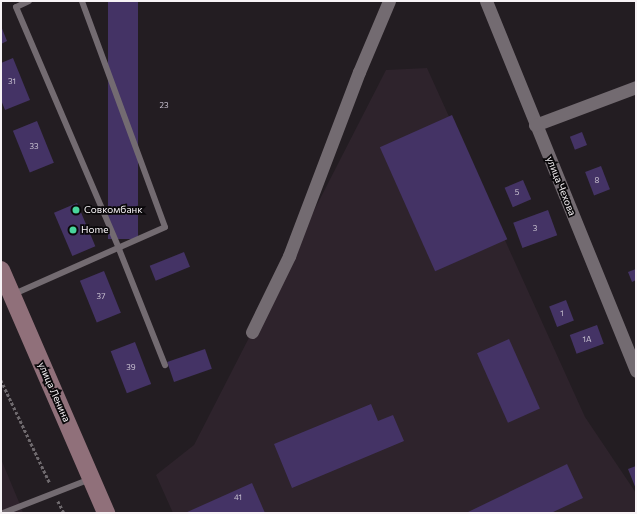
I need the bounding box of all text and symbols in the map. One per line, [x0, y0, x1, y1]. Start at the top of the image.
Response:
house number: 31 [8, 77, 16, 87]
house number: 23 [160, 101, 168, 111]
house number: 33 [29, 142, 39, 152]
street label: улица Чехова [544, 155, 578, 217]
house number: 8 [595, 176, 599, 186]
house number: 5 [515, 188, 519, 198]
place label: Совкомбанк [84, 204, 143, 216]
marker: Совкомбанк [71, 205, 81, 215]
place label: Home [81, 224, 108, 236]
house number: 3 [533, 224, 537, 234]
marker: Home [68, 225, 78, 235]
house number: 37 [97, 292, 105, 302]
house number: 1 [560, 309, 564, 319]
house number: 1А [583, 335, 591, 345]
street label: улица Ленина [35, 360, 73, 424]
house number: 39 [126, 363, 136, 373]
house number: 41 [234, 493, 242, 503]

